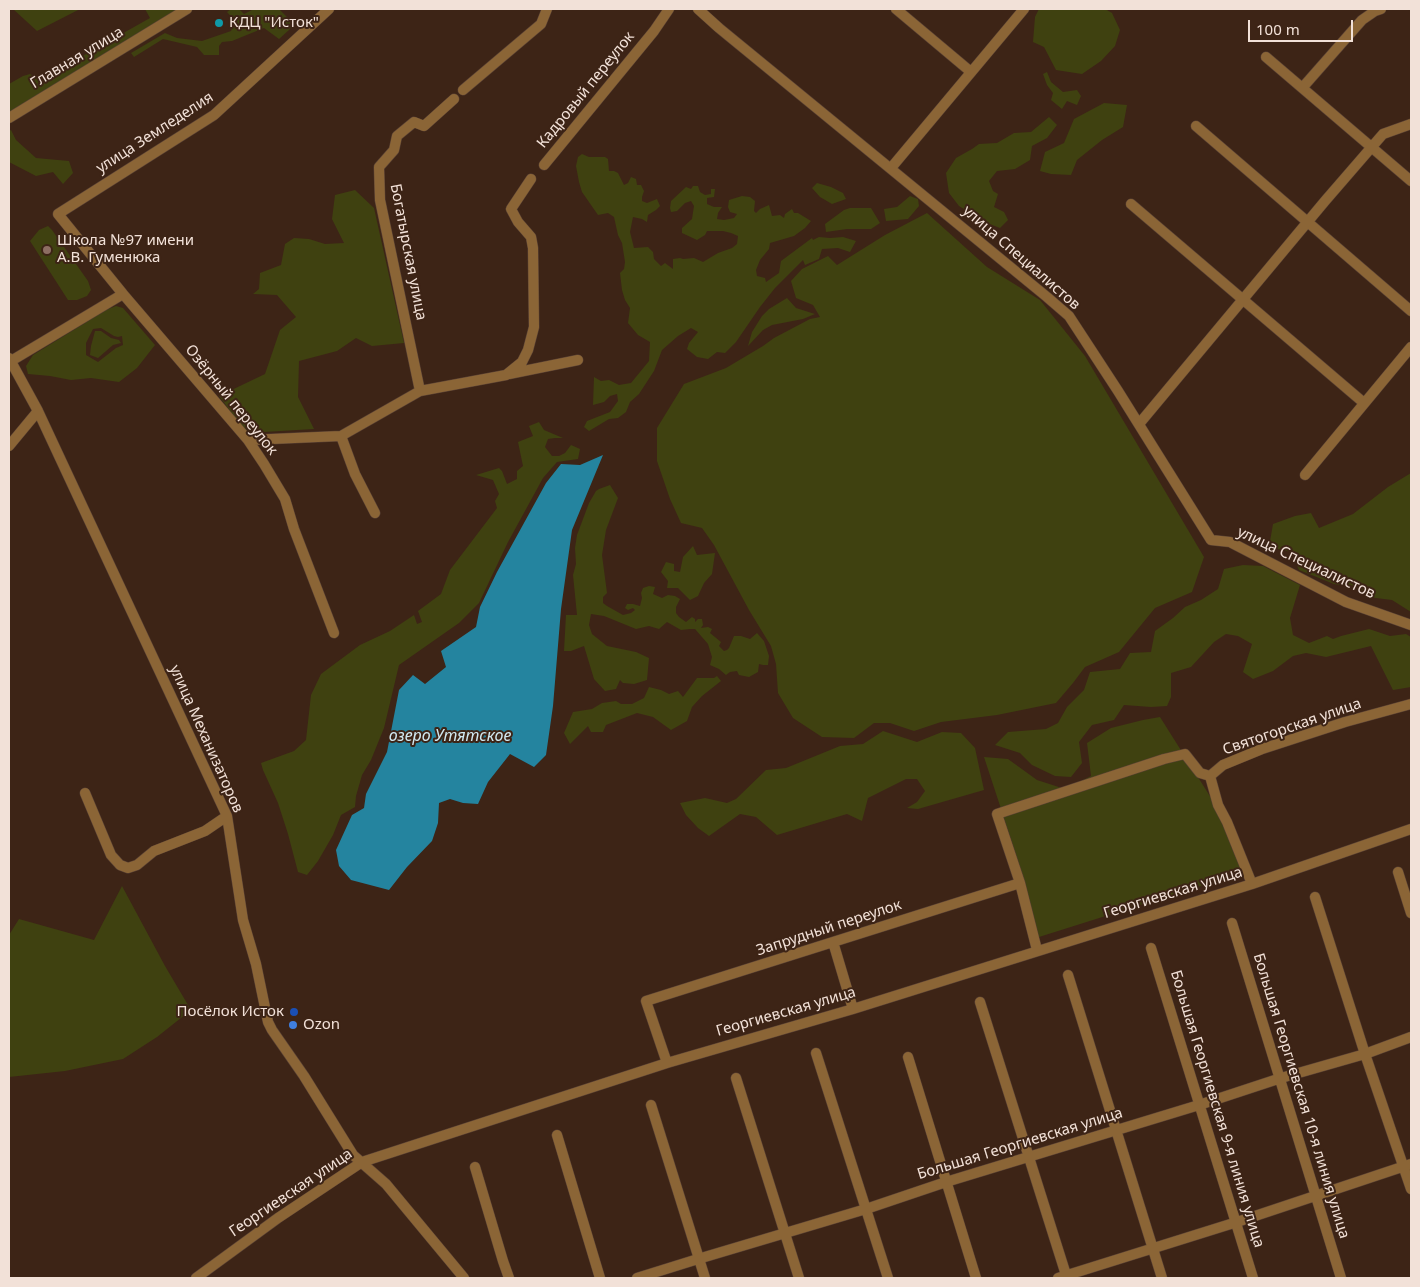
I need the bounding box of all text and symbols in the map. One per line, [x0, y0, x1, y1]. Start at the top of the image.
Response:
scale bar [1250, 10, 1355, 42]
place label: КДЦ "Исток" [229, 14, 319, 32]
marker: КДЦ "Исток" [213, 17, 225, 29]
text: 100 m [1256, 19, 1300, 39]
street label: Главная улица [27, 23, 127, 93]
street label: Кадровый переулок [534, 28, 638, 152]
street label: улица Земледелия [93, 88, 217, 178]
street label: Богатырская улица [386, 182, 430, 322]
street label: улица Специалистов [959, 202, 1083, 314]
place label: Школа №97 имени А.В. Гуменюка [57, 232, 194, 267]
marker: Школа №97 имени А.В. Гуменюка [41, 244, 53, 256]
street label: Озёрный переулок [181, 341, 281, 459]
street label: улица Специалистов [1234, 523, 1378, 603]
street label: улица Механизаторов [165, 662, 247, 816]
street label: Святогорская улица [1220, 695, 1364, 759]
water label: озеро Утятское [389, 726, 511, 746]
street label: Георгиевская улица [1101, 863, 1245, 923]
street label: Запрудный переулок [754, 896, 904, 960]
street label: Большая Георгиевская 10-я линия улица [1249, 951, 1353, 1241]
street label: Большая Георгиевская 9-я линия улица [1166, 968, 1268, 1250]
street label: Георгиевская улица [714, 983, 858, 1041]
place label: Посёлок Исток [177, 1003, 284, 1021]
marker: Посёлок Исток [288, 1006, 300, 1018]
place label: Ozon [303, 1016, 340, 1034]
marker: Ozon [287, 1019, 299, 1031]
street label: Большая Георгиевская улица [915, 1104, 1125, 1184]
street label: Георгиевская улица [226, 1145, 356, 1241]

